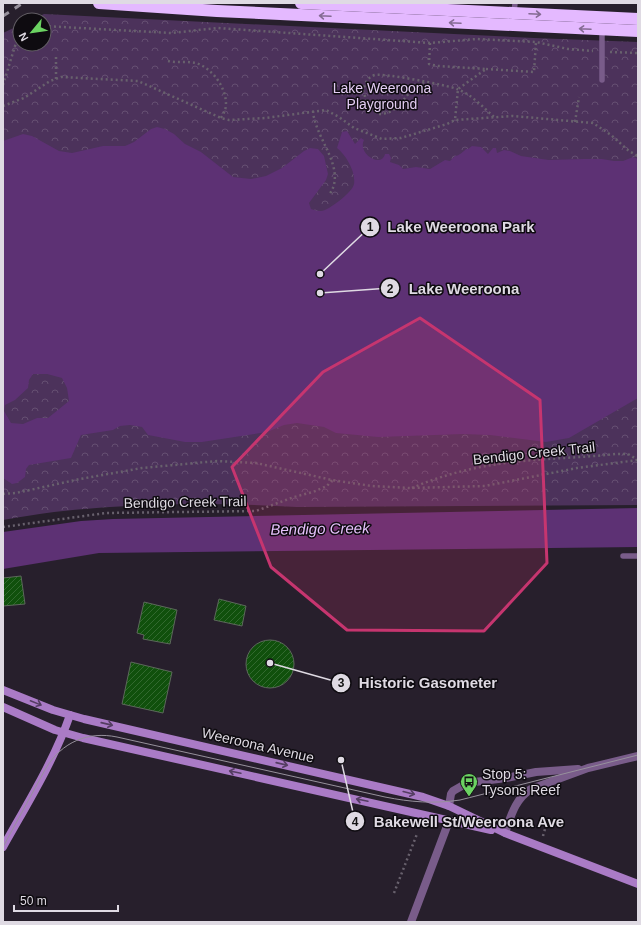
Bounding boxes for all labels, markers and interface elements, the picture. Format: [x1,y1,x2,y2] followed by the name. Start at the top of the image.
[528,10,541,17] one-way arrow
[12,12,52,52] north arrow
[319,13,332,20] one-way arrow
[449,19,462,27] one-way arrow
[579,25,592,32] one-way arrow
[16,30,30,43] text: N
[333,80,432,112] park label: Lake Weeroona Playground
[360,213,543,240] callout: Lake Weeroona Park
[387,218,535,235] text: Lake Weeroona Park
[367,220,374,234] text: 1
[380,275,527,302] callout: Lake Weeroona
[409,280,520,297] text: Lake Weeroona
[387,282,394,296] text: 2
[472,439,596,467] street label: Bendigo Creek Trail
[123,493,247,511] street label: Bendigo Creek Trail
[270,519,371,538] water label: Bendigo Creek
[331,670,505,697] callout: Historic Gasometer
[359,674,497,691] text: Historic Gasometer
[338,676,345,690] text: 3
[30,699,42,707] one-way arrow
[101,721,114,729] one-way arrow
[200,724,316,766] street label: Weeroona Avenue
[275,760,288,768] one-way arrow
[482,766,560,798] place label: Stop 5: Tysons Reef
[229,768,242,776] one-way arrow
[459,772,479,797] bus stop icon: Stop 5: Tysons Reef
[402,790,415,797] one-way arrow
[356,796,369,804] one-way arrow
[345,808,572,835] callout: Bakewell St/Weeroona Ave
[374,813,564,830] text: Bakewell St/Weeroona Ave
[352,815,359,829] text: 4
[14,887,118,913] scale bar
[20,894,47,908] text: 50 m

